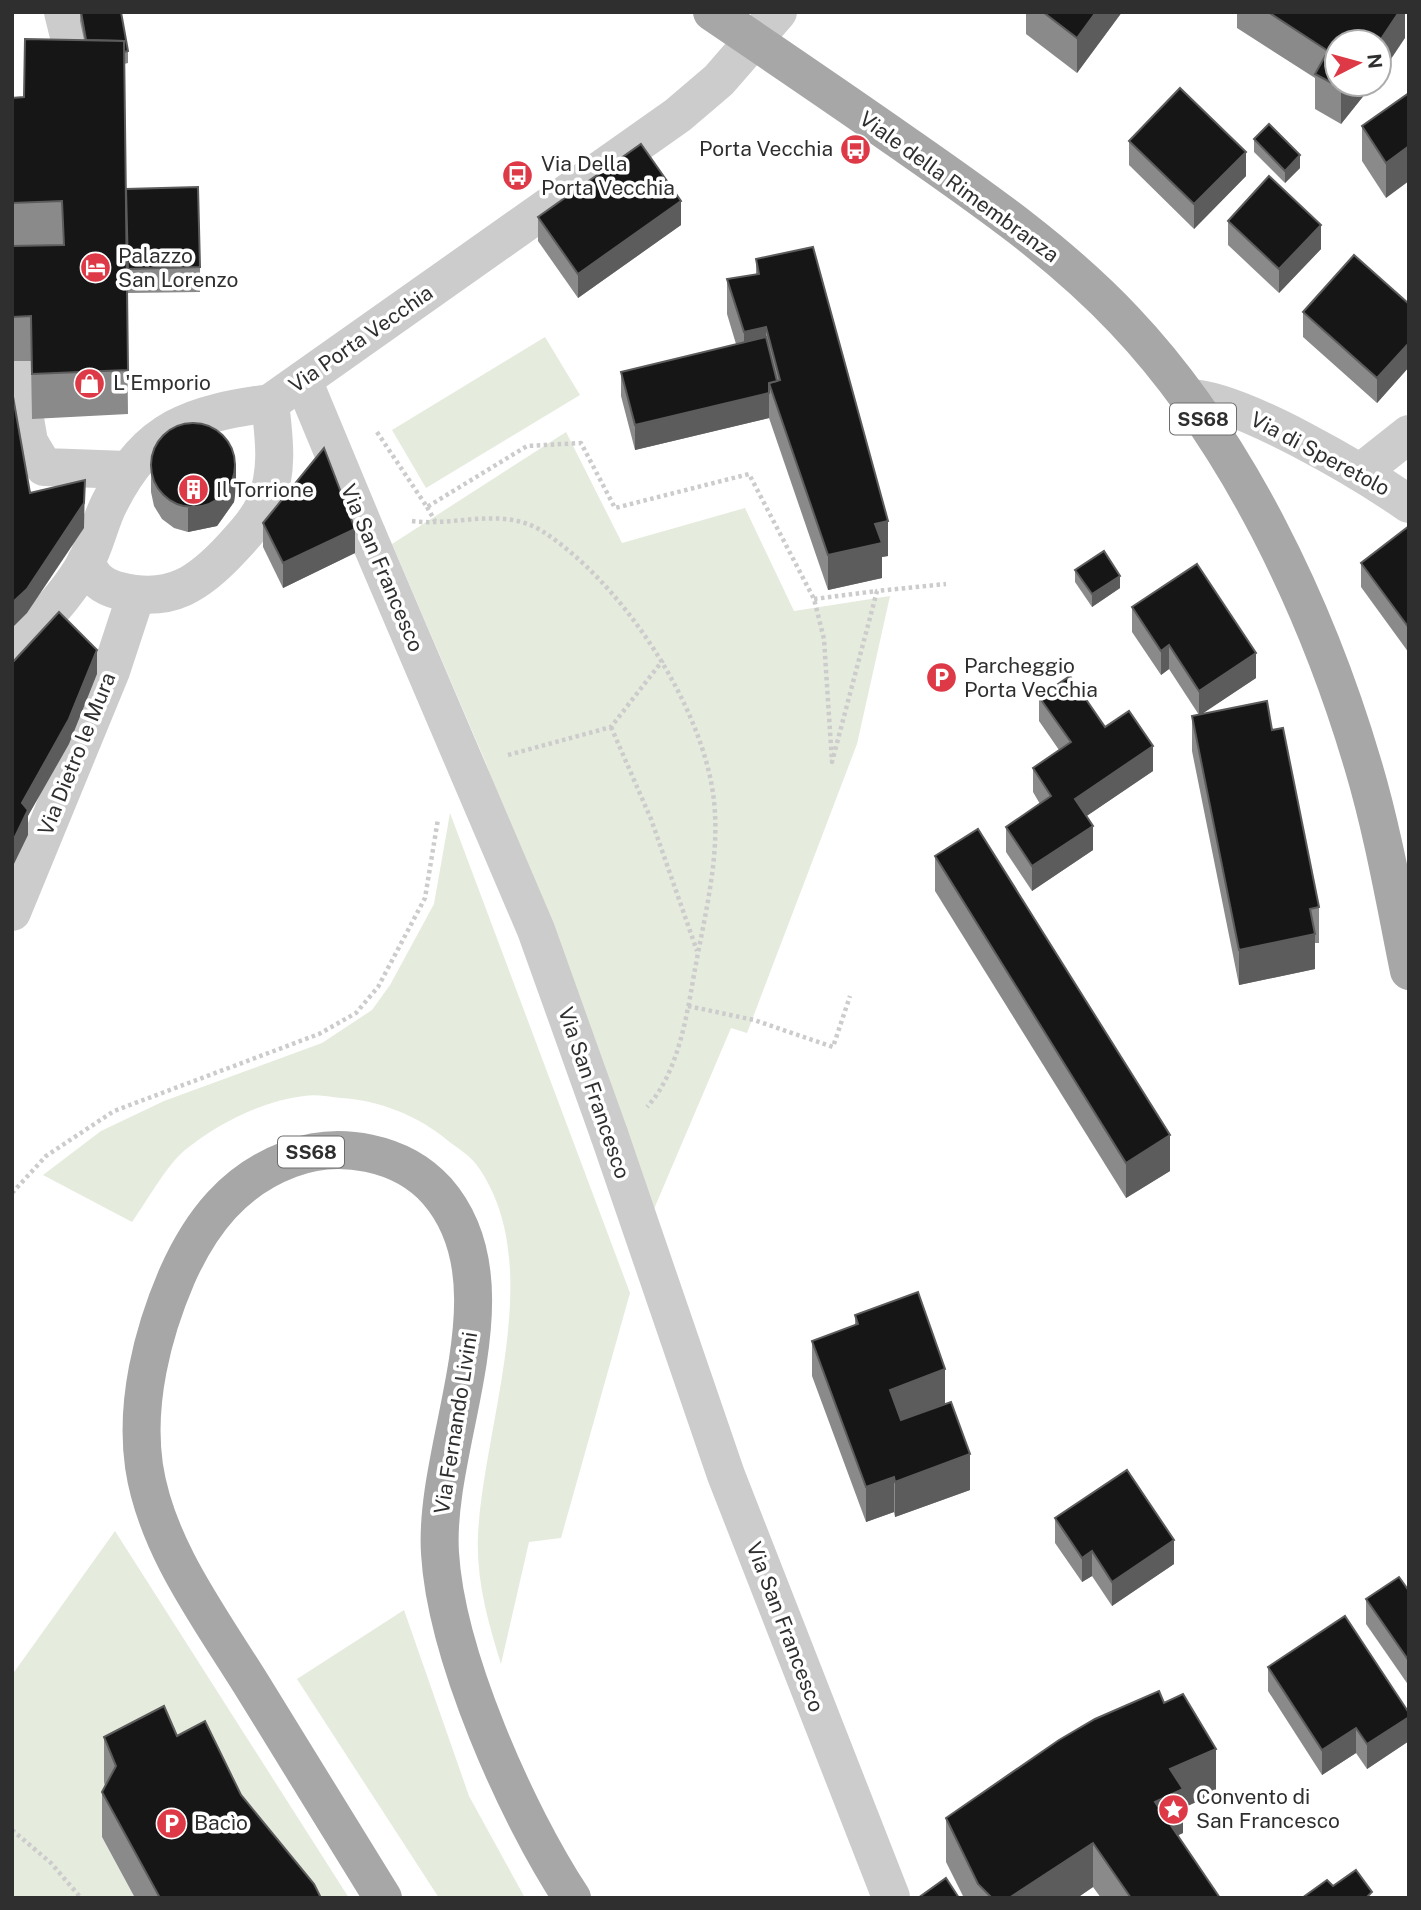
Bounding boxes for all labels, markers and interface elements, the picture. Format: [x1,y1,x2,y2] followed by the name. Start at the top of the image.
[1323,28,1393,98] north arrow
[1363,53,1387,70] text: N
[855,106,1064,267] street label: Viale della Rimembranza
[839,132,873,166] bus stop icon: Porta Vecchia
[699,136,833,161] place label: Porta Vecchia
[541,151,675,200] place label: Via Della Porta Vecchia
[501,159,535,193] bus stop icon: Via Della Porta Vecchia
[118,243,238,292] place label: Palazzo San Lorenzo
[78,251,112,285] hotel icon: Palazzo San Lorenzo
[284,280,437,398] street label: Via Porta Vecchia
[73,366,107,400] shop icon: L'Emporio
[113,370,211,395] place label: L'Emporio
[1170,404,1236,434] road number: SS68
[1246,406,1394,501] street label: Via di Speretolo
[176,473,210,507] building icon: Il Torrione
[216,477,314,502] place label: Il Torrione
[336,480,429,655] street label: Via San Francesco
[964,653,1098,702] place label: Parcheggio Porta Vecchia
[924,661,958,695] parking icon: Parcheggio Porta Vecchia
[32,669,121,839] street label: Via Dietro le Mura
[553,1004,636,1182] street label: Via San Francesco
[278,1136,344,1168] road number: SS68
[429,1330,482,1516] street label: Via Fernando Livini
[742,1538,829,1715] street label: Via San Francesco
[1196,1784,1340,1833] place label: Convento di San Francesco
[1156,1792,1190,1826] place icon: Convento di San Francesco
[154,1806,188,1840] parking icon: Bacìo
[194,1810,248,1835] place label: Bacìo

